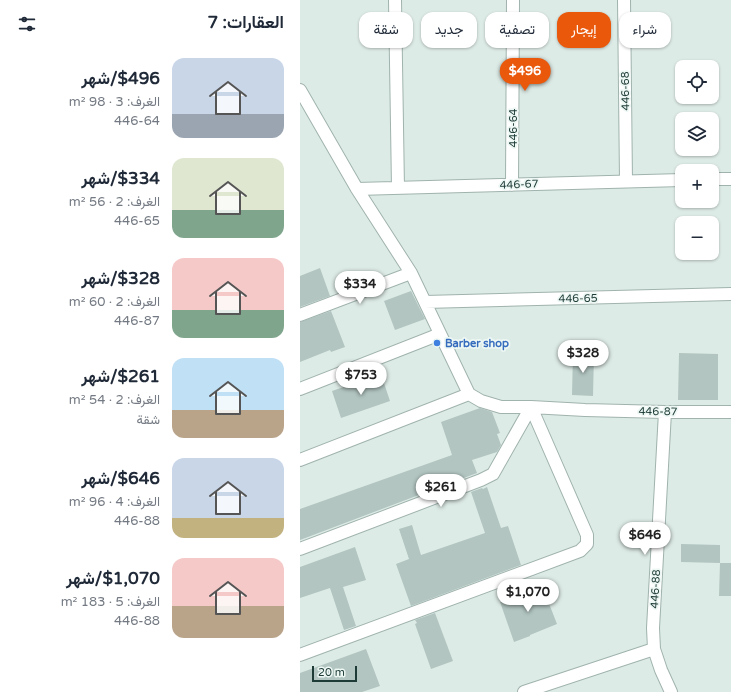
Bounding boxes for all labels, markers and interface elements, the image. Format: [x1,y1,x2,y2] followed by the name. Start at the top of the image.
[207,12,284,33] text: العقارات: 7
[359,12,413,48] chip: شقة
[421,12,477,48] chip: جديد
[485,12,549,48] chip: تصفية
[557,12,611,48] chip: إيجار
[619,12,671,48] chip: شراء
[16,13,38,35] icon: filters
[501,58,549,92] pin: $496
[675,60,719,260] map controls
[675,60,719,104] button: locate
[509,63,541,79] text: $496
[81,68,160,89] text: $496/شهر
[619,71,632,111] street label: 446-68
[204,74,252,122] icon: home
[69,94,160,110] text: الغرف: 3 · 98 m²
[507,108,520,148] street label: 446-64
[675,112,719,156] button: layers
[114,113,160,129] text: 446-64
[675,164,719,208] button: +
[81,168,160,189] text: $334/شهر
[204,174,252,222] icon: home
[499,177,539,192] street label: 446-67
[69,194,160,210] text: الغرف: 2 · 56 m²
[114,213,160,229] text: 446-65
[675,216,719,260] button: −
[81,268,160,289] text: $328/شهر
[336,271,384,305] pin: $334
[204,274,252,322] icon: home
[344,276,376,292] text: $334
[558,292,598,305] street label: 446-65
[69,294,160,310] text: الغرف: 2 · 60 m²
[114,313,160,329] text: 446-87
[445,337,509,351] place label: Barber shop
[432,338,442,348] marker: Barber shop
[559,340,607,374] pin: $328
[567,345,599,361] text: $328
[337,362,385,396] pin: $753
[81,366,160,387] text: $261/شهر
[345,367,377,383] text: $753
[204,374,252,422] icon: home
[69,392,160,408] text: الغرف: 2 · 54 m²
[638,405,678,418] street label: 446-87
[137,412,160,428] text: شقة
[81,468,160,489] text: $646/شهر
[204,474,252,522] icon: home
[417,474,465,508] pin: $261
[425,479,457,495] text: $261
[69,494,160,510] text: الغرف: 4 · 96 m²
[114,513,160,529] text: 446-88
[621,522,669,556] pin: $646
[629,527,661,543] text: $646
[66,568,160,589] text: $1,070/شهر
[648,569,663,609] street label: 446-88
[204,574,252,622] icon: home
[495,579,561,613] pin: $1,070
[506,584,550,600] text: $1,070
[61,594,160,610] text: الغرف: 5 · 183 m²
[114,613,160,629] text: 446-88
[312,664,357,683] scale bar
[318,666,345,679] text: 20 m

